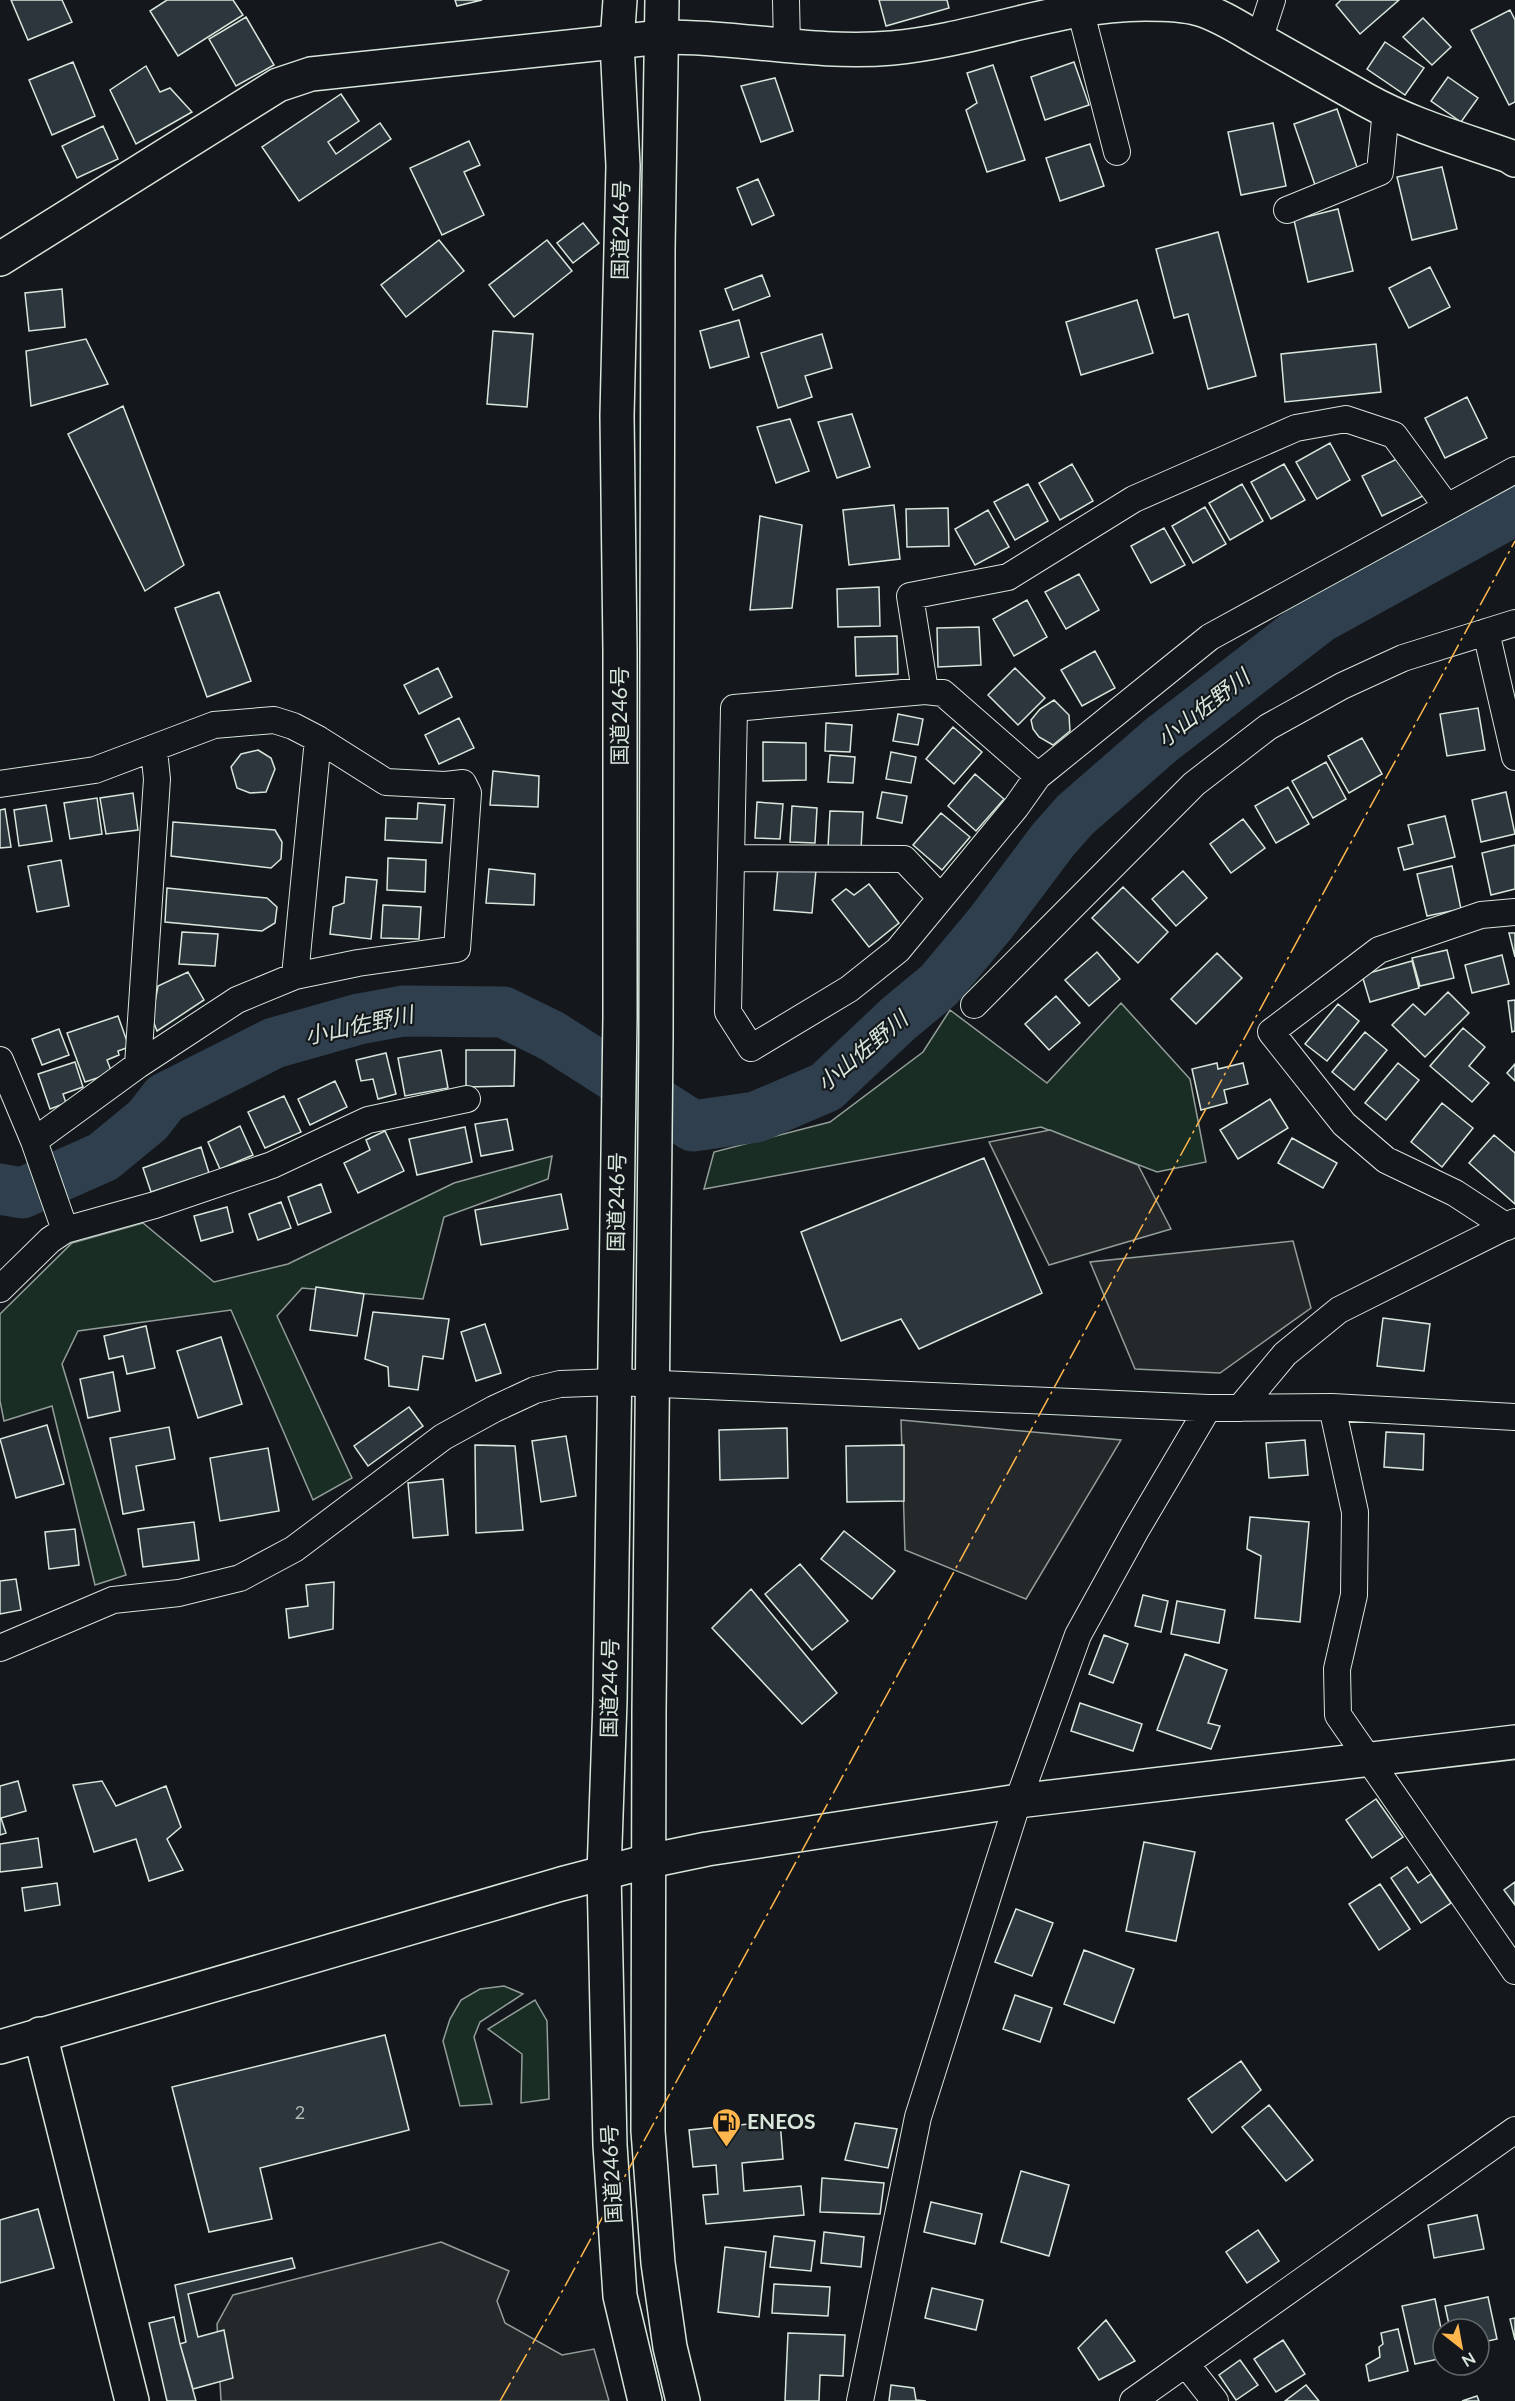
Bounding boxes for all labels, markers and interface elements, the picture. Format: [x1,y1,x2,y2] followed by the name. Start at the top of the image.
[606,180,633,280] street label: 国道246号
[1151,662,1256,752] water label: 小山佐野川
[606,666,631,766] street label: 国道246号
[302,999,417,1049] water label: 小山佐野川
[811,1004,914,1096] water label: 小山佐野川
[602,1152,629,1252] street label: 国道246号
[595,1638,622,1738] street label: 国道246号
[295,2101,305,2123] house number: 2
[710,2106,742,2148] fuel station icon: ENEOS
[747,2108,816,2133] place label: ENEOS
[595,2124,626,2224] street label: 国道246号
[1431,2317,1491,2377] north arrow
[1459,2349,1479,2372] text: N

